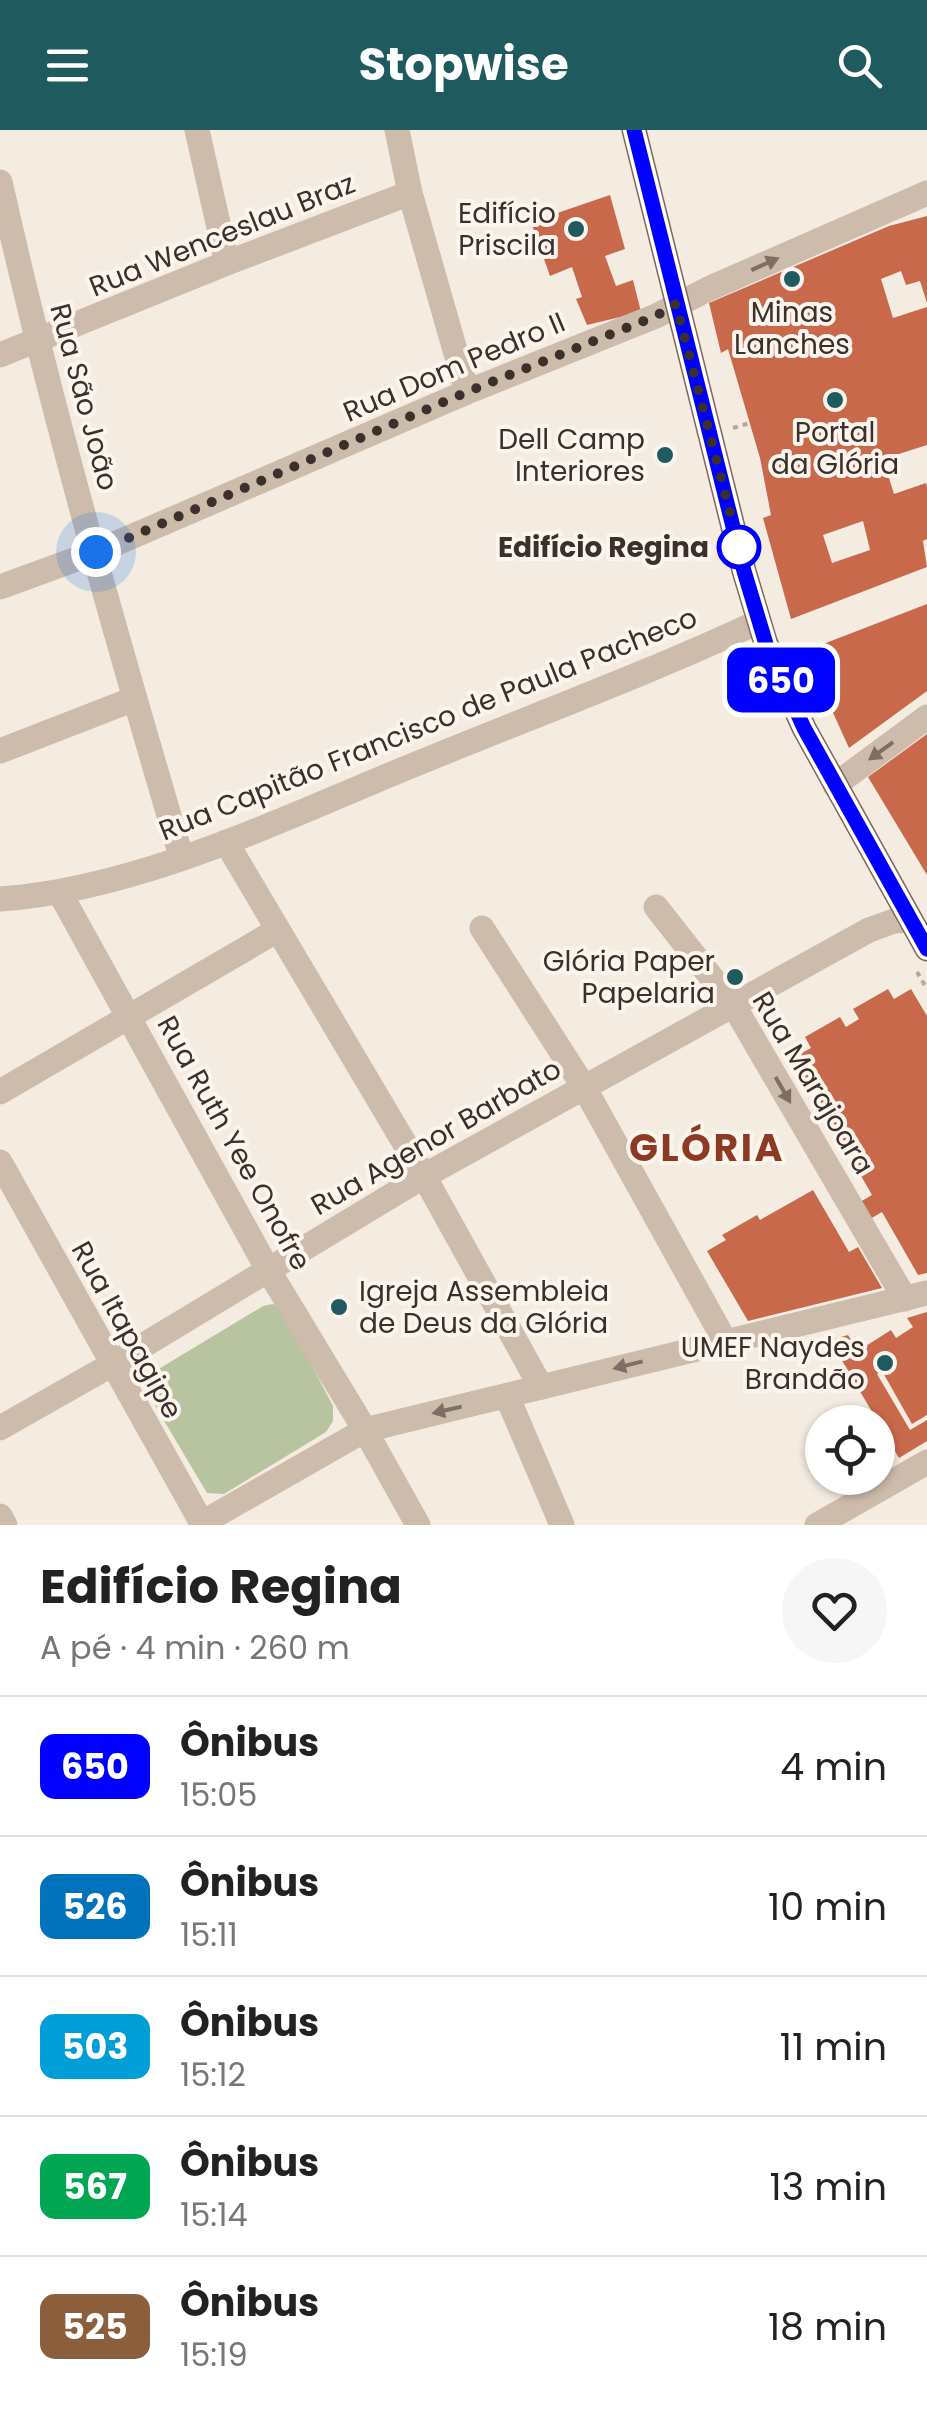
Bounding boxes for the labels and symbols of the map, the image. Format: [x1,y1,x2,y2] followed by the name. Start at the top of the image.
[83,164,361,306] street label: Rua Wenceslau Braz
[458,194,556,265] place label: Edifício Priscila
[565,218,587,240] marker: Edifício Priscila
[750,256,780,272] one-way arrow
[781,268,803,290] marker: Minas Lanches
[734,293,850,364] place label: Minas Lanches
[40,299,128,495] street label: Rua São João
[337,303,571,431] street label: Rua Dom Pedro II
[824,389,846,411] marker: Portal da Glória
[771,413,899,484] place label: Portal da Glória
[498,420,645,491] place label: Dell Camp Interiores
[654,444,676,466] marker: Dell Camp Interiores
[718,526,760,568] marker: Edifício Regina
[71,527,121,577] your location
[498,528,709,567] place label: Edifício Regina
[153,598,703,850] street label: Rua Capitão Francisco de Paula Pacheco
[724,648,838,712] line badge: 650
[868,740,894,760] one-way arrow
[543,942,715,1013] place label: Glória Paper Papelaria
[724,966,746,988] marker: Glória Paper Papelaria
[743,984,883,1182] street label: Rua Marajoara
[148,1009,320,1277] street label: Rua Ruth Yee Onofre
[304,1049,568,1225] street label: Rua Agenor Barbato
[774,1076,791,1104] one-way arrow
[629,1121,785,1174] district label: GLÓRIA
[62,1234,192,1426] street label: Rua Itapagipe
[359,1272,609,1343] place label: Igreja Assembleia de Deus da Glória
[328,1296,350,1318] marker: Igreja Assembleia de Deus da Glória
[681,1328,865,1399] place label: UMEF Naydes Brandão
[874,1352,896,1374] marker: UMEF Naydes Brandão
[612,1358,643,1373] one-way arrow
[431,1403,462,1418] one-way arrow

